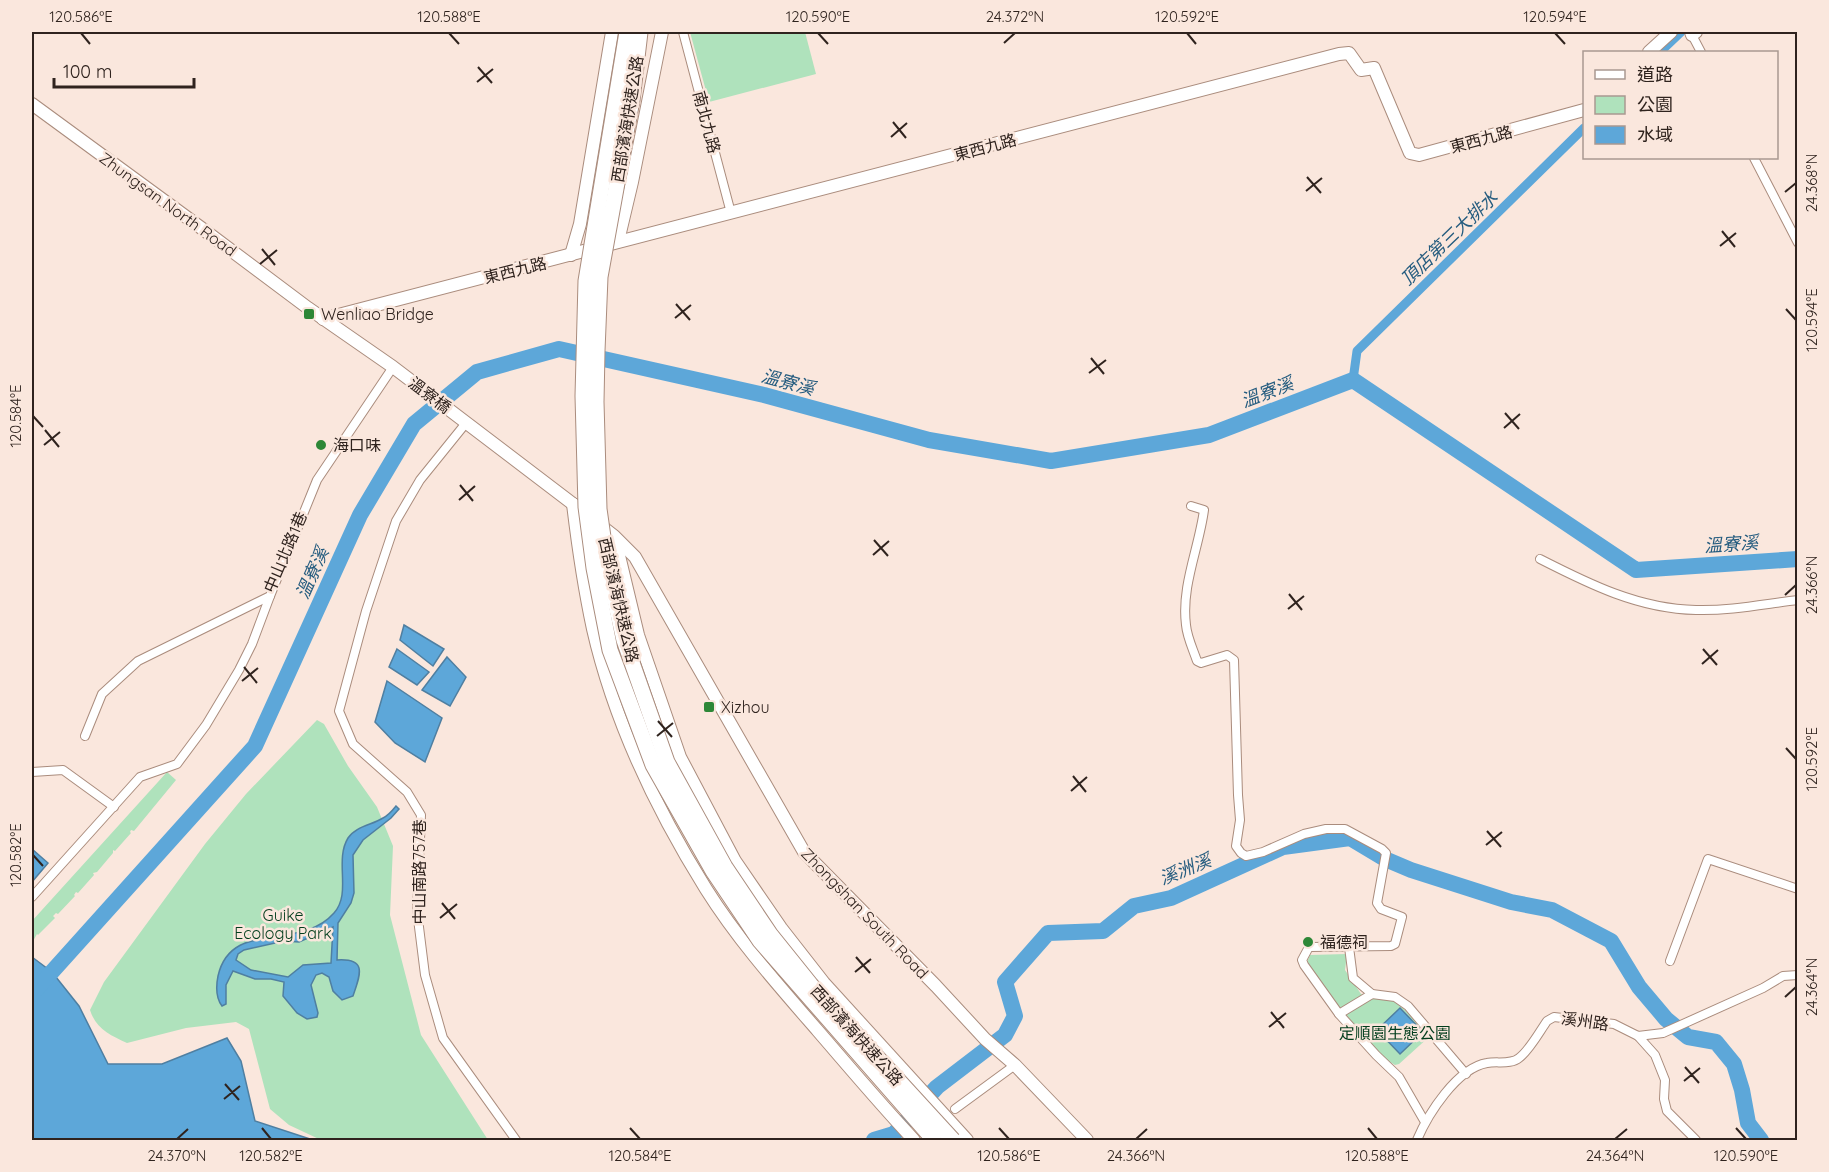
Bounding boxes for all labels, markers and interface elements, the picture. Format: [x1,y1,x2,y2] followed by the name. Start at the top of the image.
[49,7,113,26] text: 120.586°E
[417,7,481,26] text: 120.588°E
[786,7,850,26] text: 120.590°E
[986,7,1044,26] text: 24.372°N
[1155,7,1219,26] text: 120.592°E
[1523,7,1587,26] text: 120.594°E
[54,51,194,89] scale bar
[1583,51,1778,159] legend
[607,54,647,184] street label: 西部濱海快速公路
[63,60,112,83] text: 100 m
[1637,63,1673,86] text: 道路
[689,88,725,156] street label: 南北九路
[1637,93,1673,116] text: 公園
[1447,121,1515,157] street label: 東西九路
[1637,123,1673,146] text: 水域
[951,129,1019,165] street label: 東西九路
[96,148,240,260] street label: Zhungsan North Road
[1802,154,1821,212] text: 24.368°N
[1396,185,1503,290] water label: 頂店第三大排水
[482,253,548,287] street label: 東西九路
[1802,288,1821,352] text: 120.594°E
[321,304,434,324] place label: Wenliao Bridge
[302,307,316,321] marker: Wenliao Bridge
[759,364,820,401] water label: 溫寮溪
[1238,371,1299,412] water label: 溫寮溪
[405,373,455,417] street label: 溫寮橋
[6,384,25,448] text: 120.584°E
[333,435,381,455] place label: 海口味
[314,438,328,452] marker: 海口味
[259,509,311,595] street label: 中山北路1巷
[1703,530,1762,557] water label: 溫寮溪
[595,535,643,665] street label: 西部濱海快速公路
[291,541,335,602] water label: 溫寮溪
[1802,556,1821,614] text: 24.366°N
[721,697,770,717] place label: Xizhou
[702,700,716,714] marker: Xizhou
[1802,727,1821,791] text: 120.592°E
[409,819,429,925] street label: 中山南路757巷
[6,823,25,887] text: 120.582°E
[797,843,933,983] street label: Zhongshan South Road
[1156,847,1217,890] water label: 溪洲溪
[234,905,332,943] park label: Guike Ecology Park
[1320,932,1368,952] place label: 福德祠
[1301,935,1315,949] marker: 福德祠
[1802,958,1821,1016] text: 24.364°N
[807,981,907,1089] street label: 西部濱海快速公路
[1560,1008,1610,1034] street label: 溪州路
[1339,1023,1451,1043] park label: 定順園生態公園
[147,1146,207,1165] text: 24.370°N
[239,1146,303,1165] text: 120.582°E
[608,1146,672,1165] text: 120.584°E
[977,1146,1041,1165] text: 120.586°E
[1107,1146,1165,1165] text: 24.366°N
[1345,1146,1409,1165] text: 120.588°E
[1586,1146,1644,1165] text: 24.364°N
[1714,1146,1778,1165] text: 120.590°E

